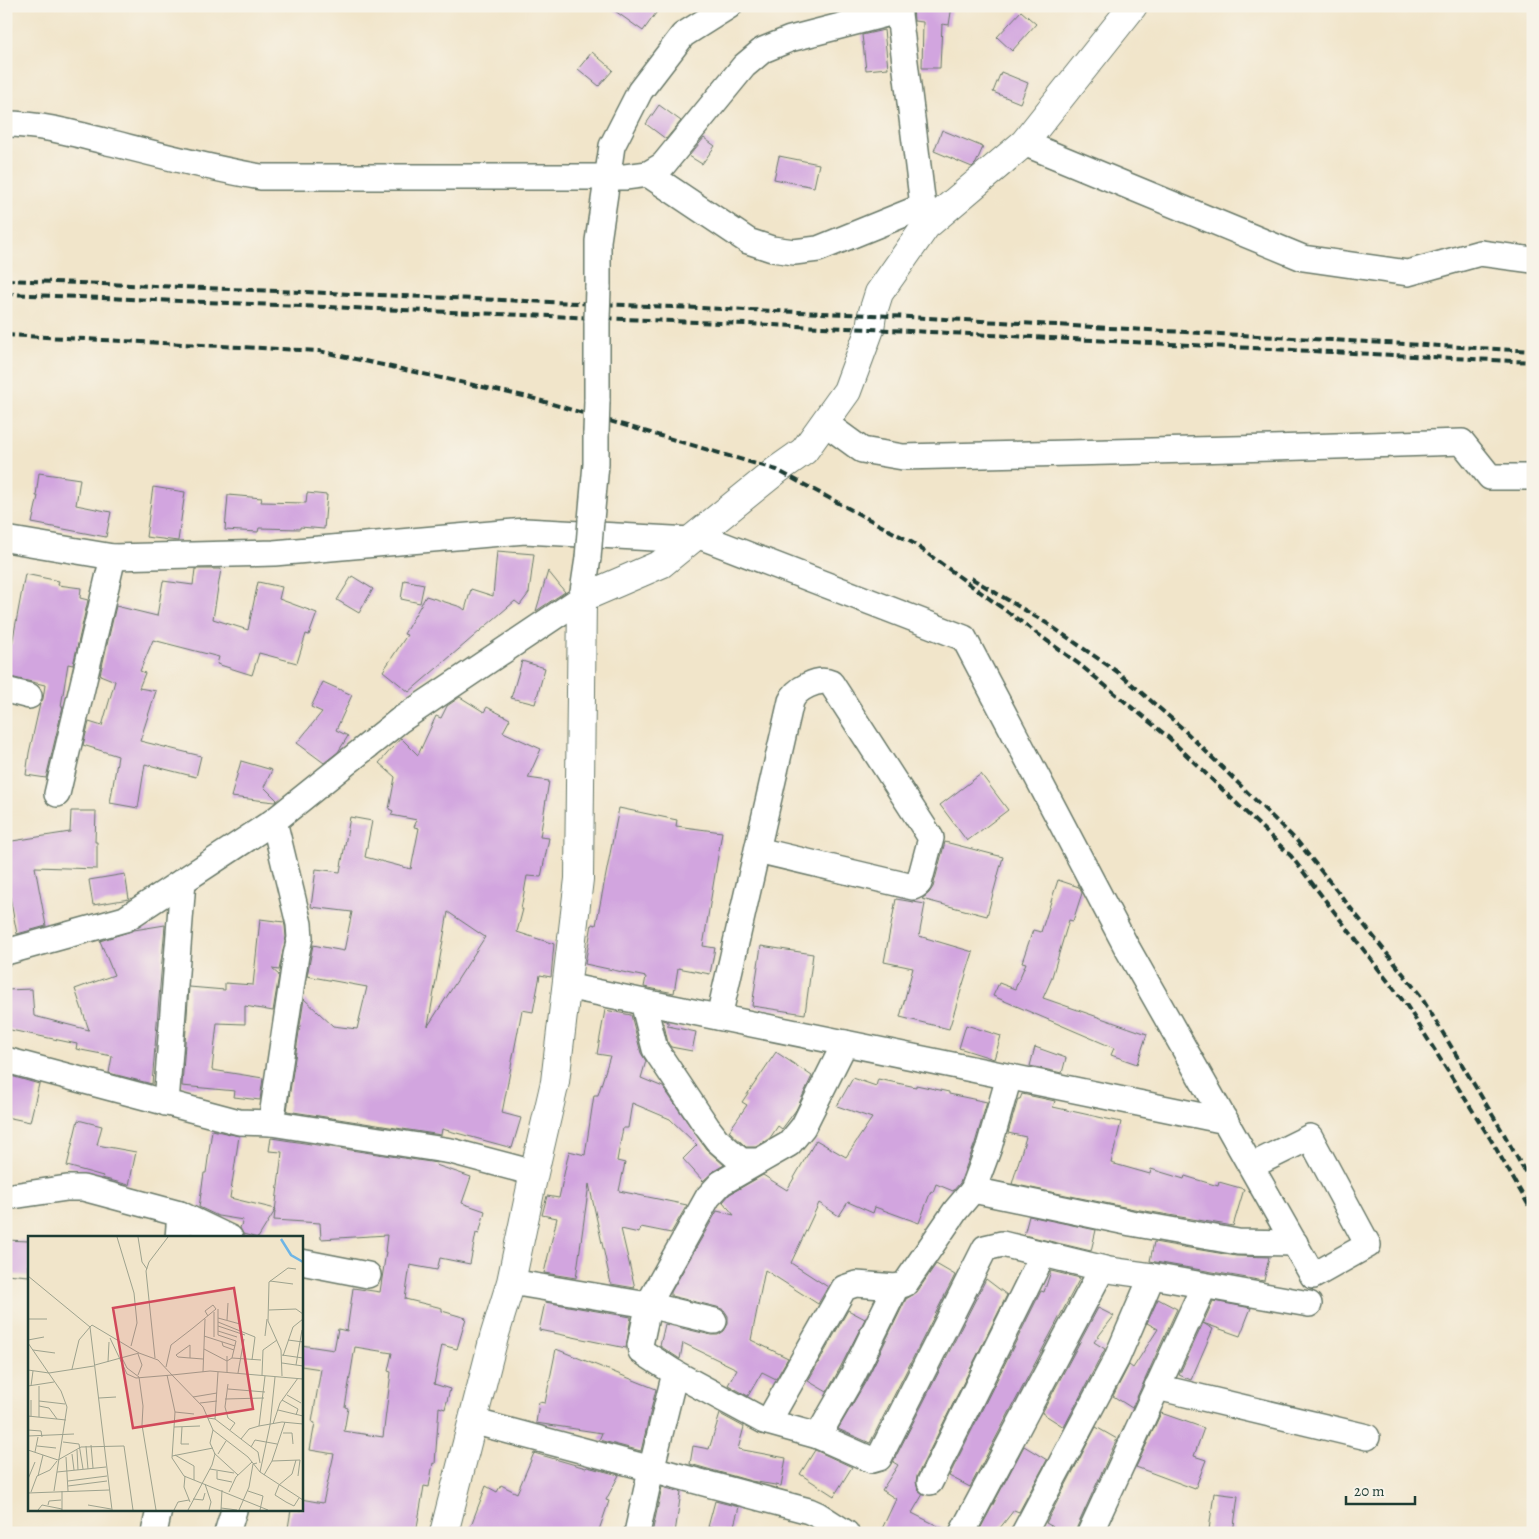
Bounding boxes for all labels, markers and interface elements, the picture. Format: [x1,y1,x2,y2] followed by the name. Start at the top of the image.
[28,1236,302,1512] inset map
[1346,1474,1415,1506] scale bar
[1354,1481,1385,1501] text: 20 m

